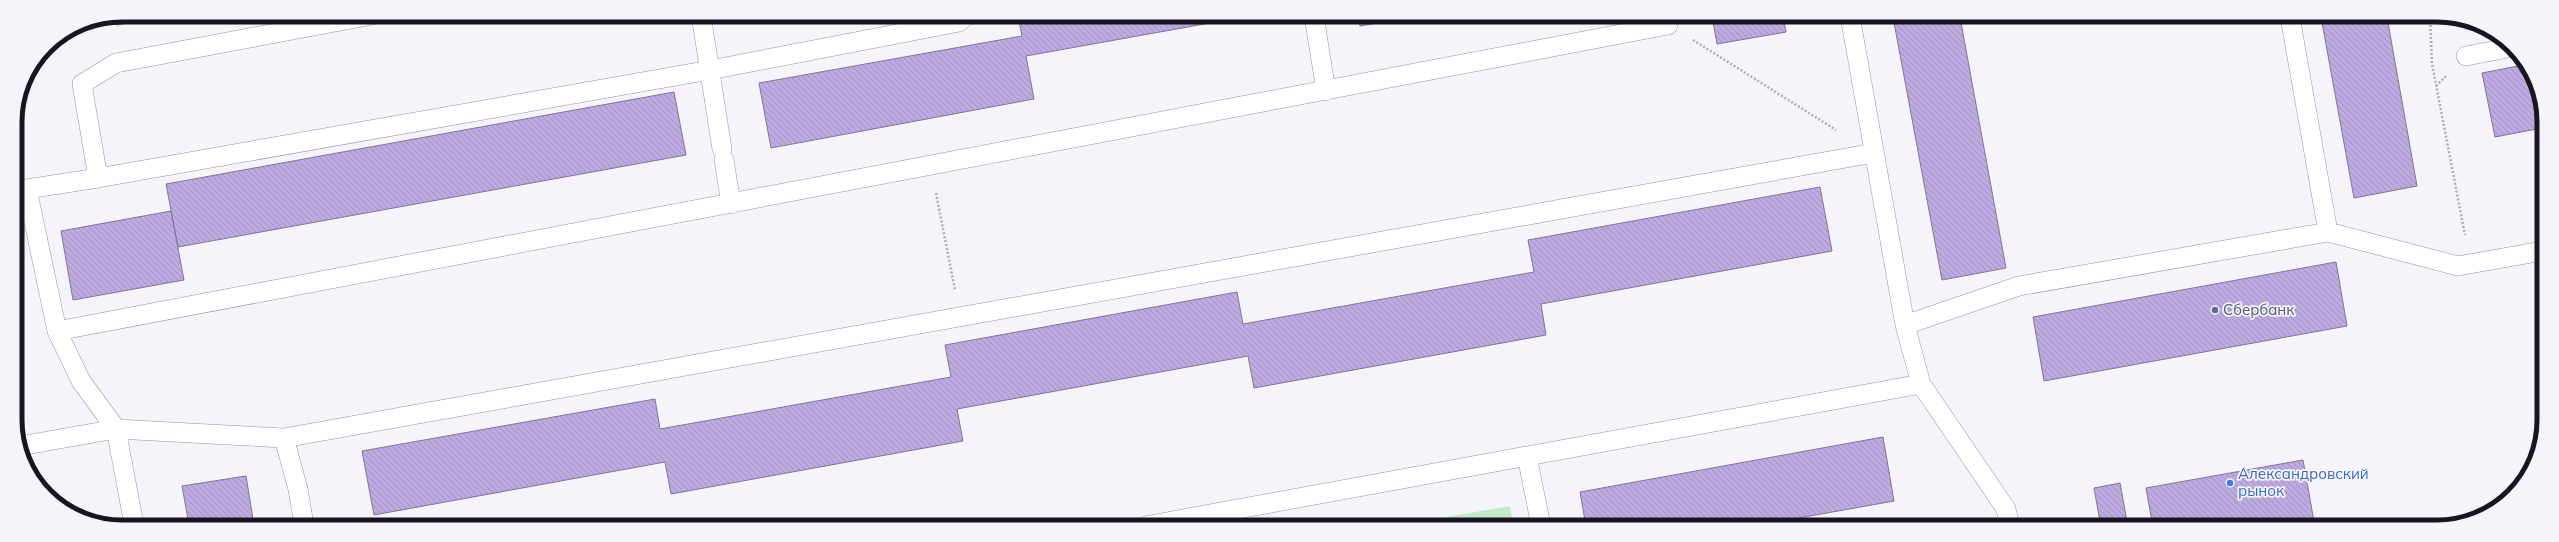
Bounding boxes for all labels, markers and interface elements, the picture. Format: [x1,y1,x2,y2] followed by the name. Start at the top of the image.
[2223,300,2295,319] place label: Сбербанк
[2210,305,2220,315] marker: Сбербанк
[2238,464,2369,500] place label: Александровский рынок
[2225,478,2235,488] marker: Александровский рынок

